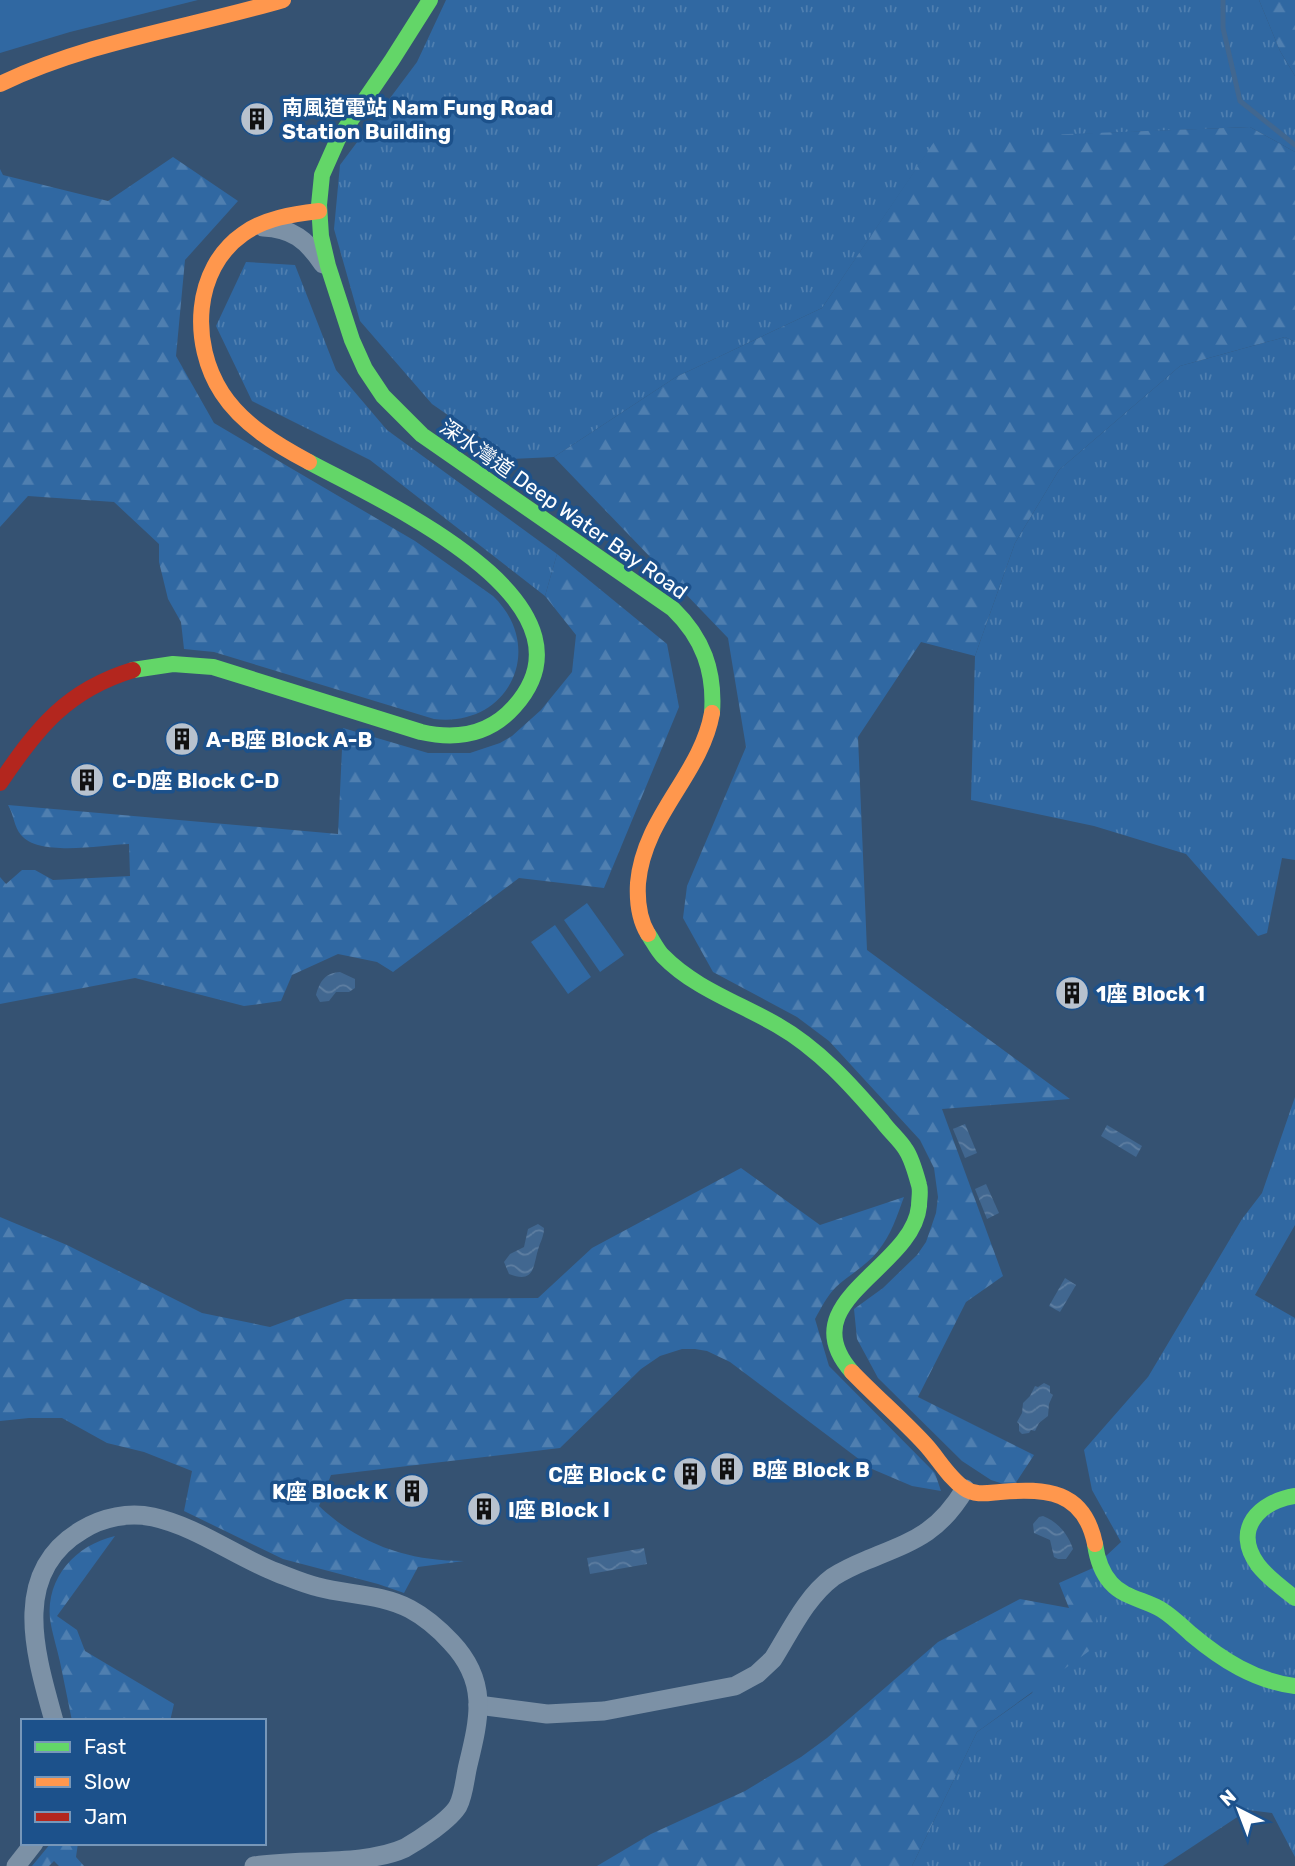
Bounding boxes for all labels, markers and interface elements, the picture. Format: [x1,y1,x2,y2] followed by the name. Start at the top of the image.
[282,95,553,144] place label: 南風道電站 Nam Fung Road Station Building
[238,100,276,138] building icon: 南風道電站 Nam Fung Road Station Building
[435,414,693,604] street label: 深水灣道 Deep Water Bay Road
[163,720,201,758] building icon: A-B座 Block A-B
[206,727,372,752] place label: A-B座 Block A-B
[68,761,106,799] building icon: C-D座 Block C-D
[112,768,279,793] place label: C-D座 Block C-D
[1053,974,1091,1012] building icon: 1座 Block 1
[1096,981,1205,1006] place label: 1座 Block 1
[708,1450,746,1488] building icon: B座 Block B
[671,1455,709,1493] building icon: C座 Block C
[752,1457,870,1482] place label: B座 Block B
[548,1462,666,1487] place label: C座 Block C
[393,1472,431,1510] building icon: K座 Block K
[272,1479,388,1504] place label: K座 Block K
[465,1490,503,1528] building icon: I座 Block I
[508,1497,610,1522] place label: I座 Block I
[21,1719,266,1845] legend
[84,1734,126,1759] text: Fast
[84,1769,131,1794] text: Slow
[1204,1775,1274,1845] north arrow
[1215,1785,1241,1811] text: N
[84,1804,128,1829] text: Jam

